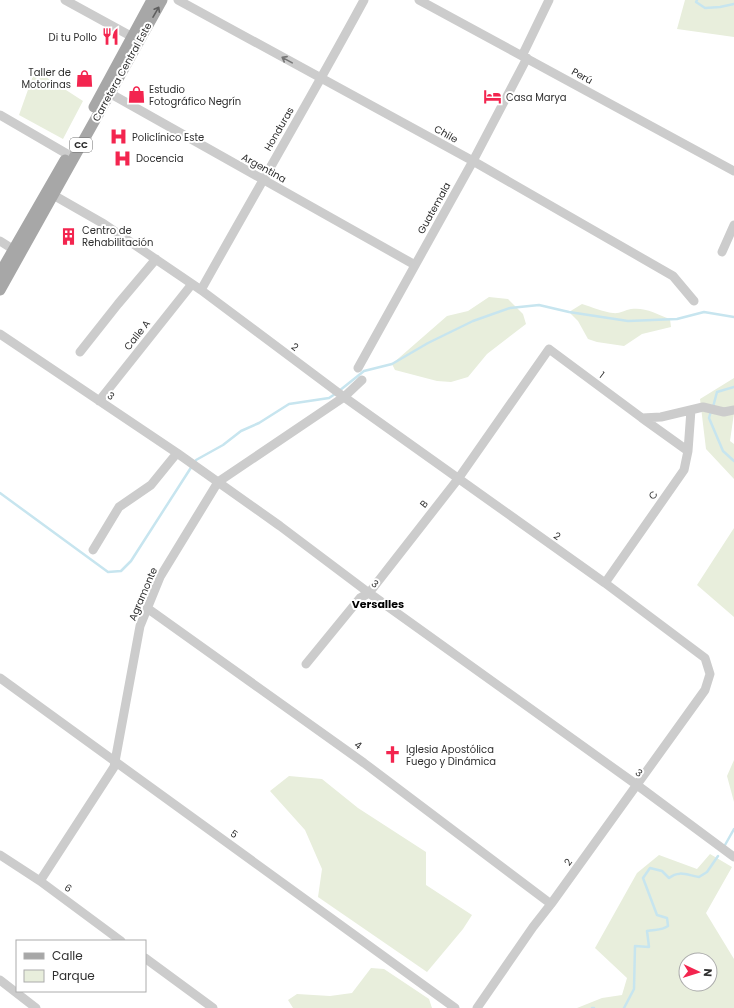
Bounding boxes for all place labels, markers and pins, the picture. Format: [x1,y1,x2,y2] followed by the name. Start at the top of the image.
[100,27,120,47] restaurant icon: Di tu Pollo
[49,30,97,45] place label: Di tu Pollo
[21,65,71,92] place label: Taller de Motorinas
[74,68,94,88] shop icon: Taller de Motorinas
[149,82,241,109] place label: Estudio Fotográfico Negrín
[126,85,146,105] shop icon: Estudio Fotográfico Negrín
[483,87,503,107] hotel icon: Casa Marya
[506,90,567,105] place label: Casa Marya
[109,127,129,147] hospital icon: Policlínico Este
[132,130,204,145] place label: Policlínico Este
[113,148,133,168] hospital icon: Docencia
[136,151,183,166] place label: Docencia
[82,223,153,250] place label: Centro de Rehabilitación
[59,226,79,246] building icon: Centro de Rehabilitación
[406,742,496,769] place label: Iglesia Apostólica Fuego y Dinámica
[383,745,403,765] church icon: Iglesia Apostólica Fuego y Dinámica

